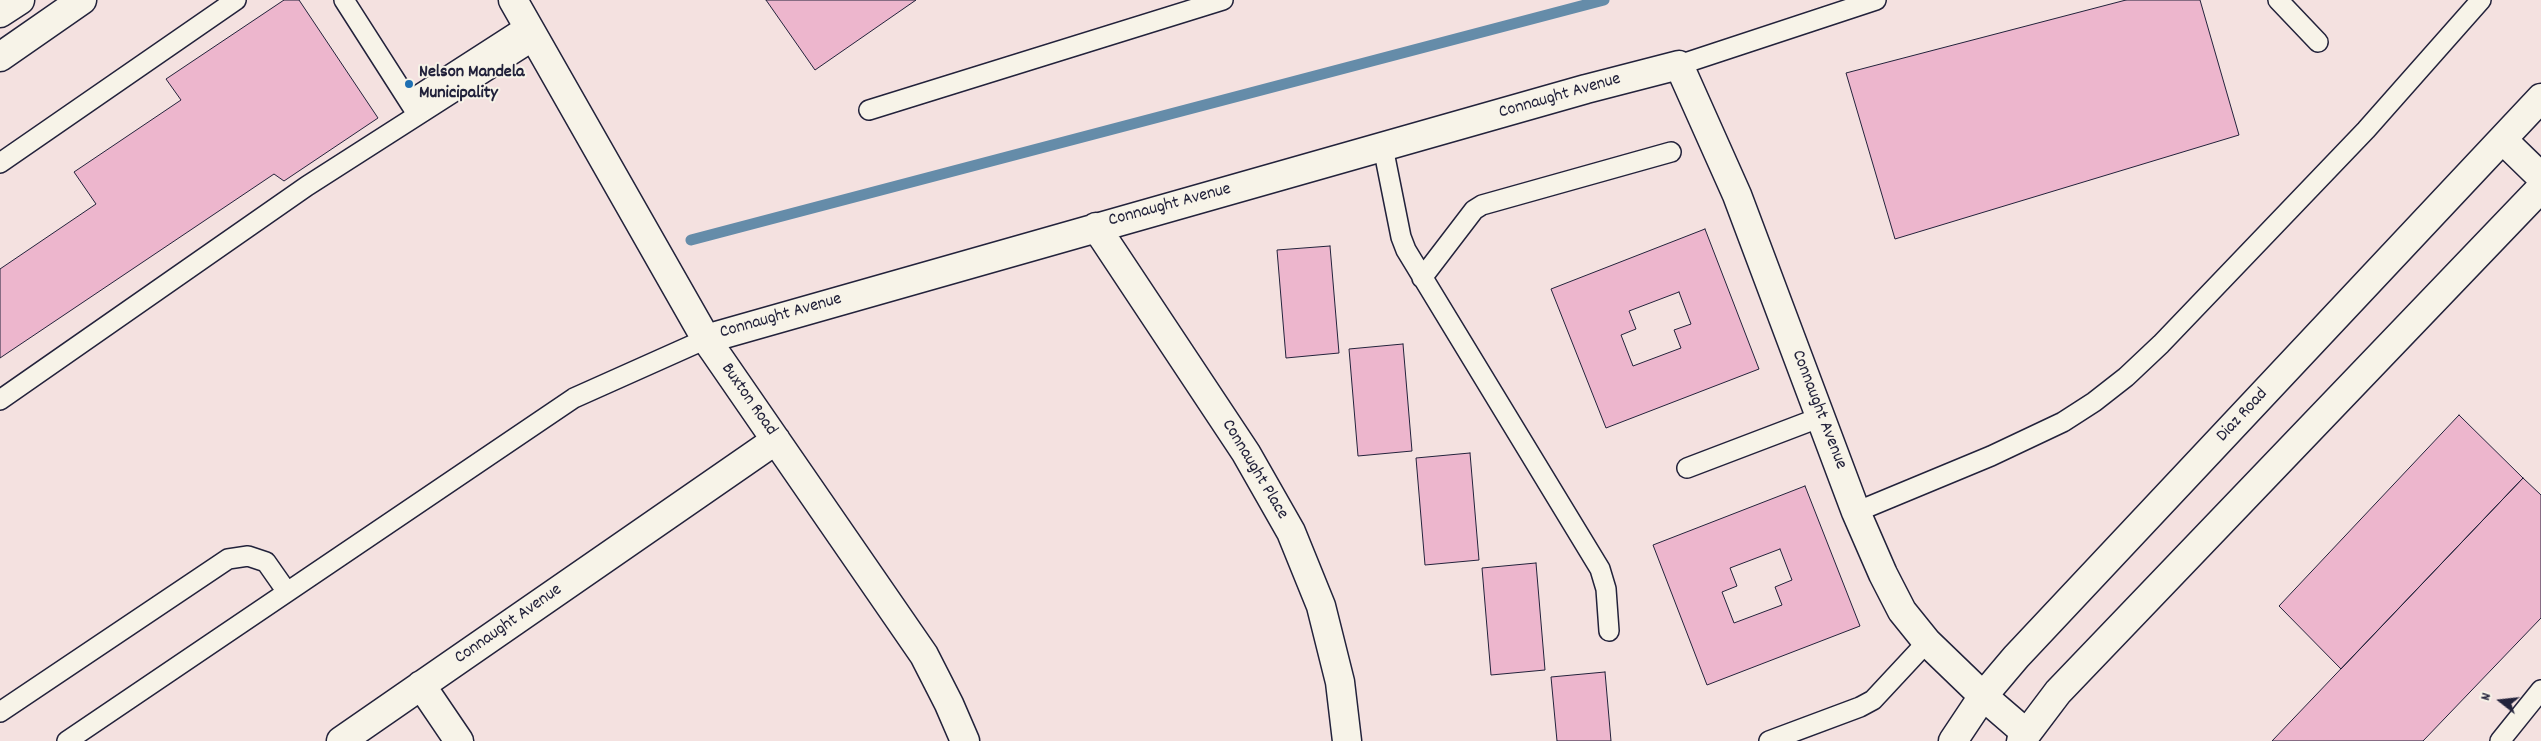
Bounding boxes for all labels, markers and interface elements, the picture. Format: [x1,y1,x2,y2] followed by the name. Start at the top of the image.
[419,63,525,106] place label: Nelson Mandela Municipality
[1497,69,1623,125] street label: Connaught Avenue
[403,78,415,90] marker: Nelson Mandela Municipality
[1106,179,1234,233] street label: Connaught Avenue
[718,289,844,345] street label: Connaught Avenue
[1785,347,1851,473] street label: Connaught Avenue
[715,360,781,440] street label: Buxton Road
[2213,385,2273,447] street label: Diaz Road
[1216,416,1292,524] street label: Connaught Place
[451,580,567,670] street label: Connaught Avenue
[2476,676,2526,726] north arrow
[2476,691,2497,703] text: N

